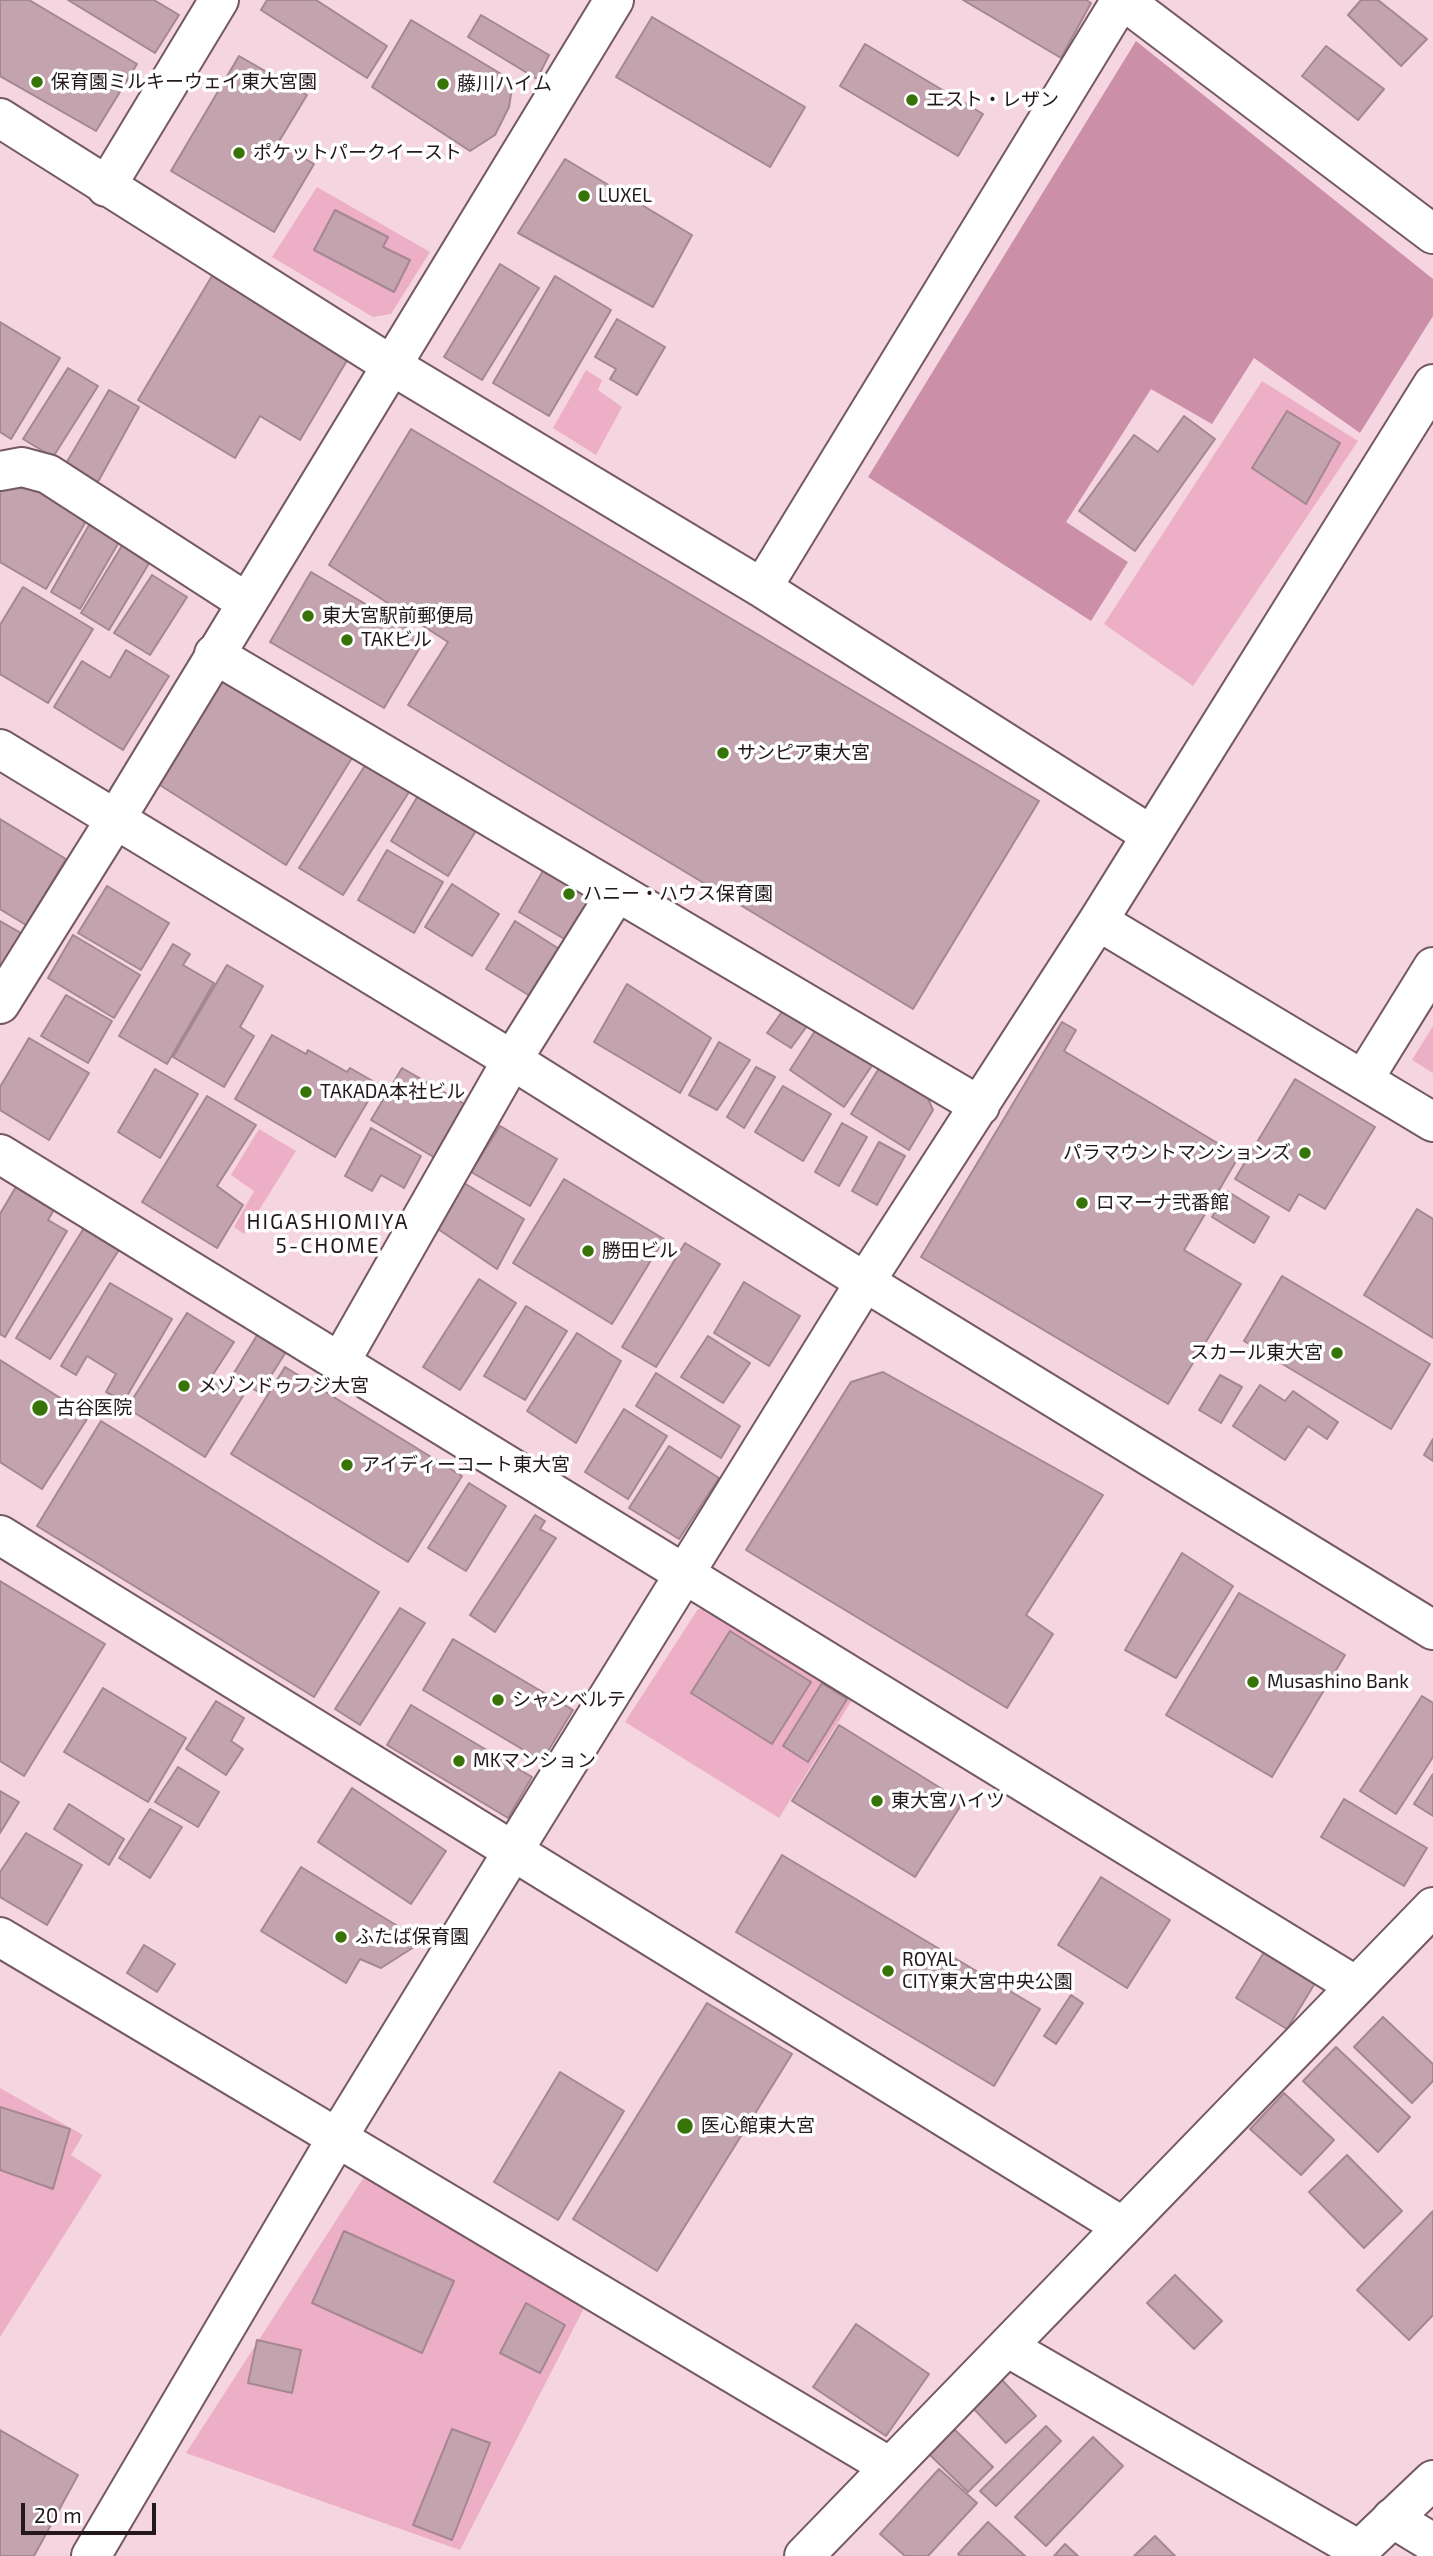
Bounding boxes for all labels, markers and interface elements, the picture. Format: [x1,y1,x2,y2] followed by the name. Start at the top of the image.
[51,71,317,93] place label: 保育園ミルキーウェイ東大宮園
[457,73,552,95] place label: 藤川ハイム
[29,74,45,90] marker: 保育園ミルキーウェイ東大宮園
[435,76,451,92] marker: 藤川ハイム
[926,89,1059,111] place label: エスト・レザン
[904,92,920,108] marker: エスト・レザン
[253,142,462,164] place label: ポケットパークイースト
[231,145,247,161] marker: ポケットパークイースト
[598,185,652,207] place label: LUXEL
[576,188,592,204] marker: LUXEL
[322,605,474,627] place label: 東大宮駅前郵便局
[300,608,316,624] marker: 東大宮駅前郵便局
[361,629,432,651] place label: TAKビル
[339,632,355,648] marker: TAKビル
[737,742,870,764] place label: サンピア東大宮
[715,745,731,761] marker: サンピア東大宮
[583,883,773,905] place label: ハニー・ハウス保育園
[561,886,577,902] marker: ハニー・ハウス保育園
[320,1081,465,1103] place label: TAKADA本社ビル
[298,1084,314,1100] marker: TAKADA本社ビル
[1063,1142,1291,1164] place label: パラマウントマンションズ
[1297,1145,1313,1161] marker: パラマウントマンションズ
[1096,1192,1229,1214] place label: ロマーナ弐番館
[1074,1195,1090,1211] marker: ロマーナ弐番館
[248,1209,408,1259] district label: HIGASHIOMIYA 5-CHOME
[602,1240,678,1262] place label: 勝田ビル
[580,1243,596,1259] marker: 勝田ビル
[1190,1342,1323,1364] place label: スカール東大宮
[1329,1345,1345,1361] marker: スカール東大宮
[198,1375,369,1397] place label: メゾンドゥフジ大宮
[176,1378,192,1394] marker: メゾンドゥフジ大宮
[56,1397,132,1419] place label: 古谷医院
[30,1398,50,1418] marker: 古谷医院
[361,1454,570,1476] place label: アイディーコート東大宮
[339,1457,355,1473] marker: アイディーコート東大宮
[1267,1671,1409,1693] place label: Musashino Bank
[1245,1674,1261,1690] marker: Musashino Bank
[512,1689,626,1711] place label: シャンベルテ
[490,1692,506,1708] marker: シャンベルテ
[473,1750,596,1772] place label: MKマンション
[451,1753,467,1769] marker: MKマンション
[891,1790,1005,1812] place label: 東大宮ハイツ
[869,1793,885,1809] marker: 東大宮ハイツ
[355,1926,469,1948] place label: ふたば保育園
[333,1929,349,1945] marker: ふたば保育園
[902,1949,1073,1993] place label: ROYAL CITY東大宮中央公園
[880,1963,896,1979] marker: ROYAL CITY東大宮中央公園
[701,2115,815,2137] place label: 医心館東大宮
[675,2116,695,2136] marker: 医心館東大宮
[24,2490,159,2534] scale bar
[34,2502,82,2527] text: 20 m

